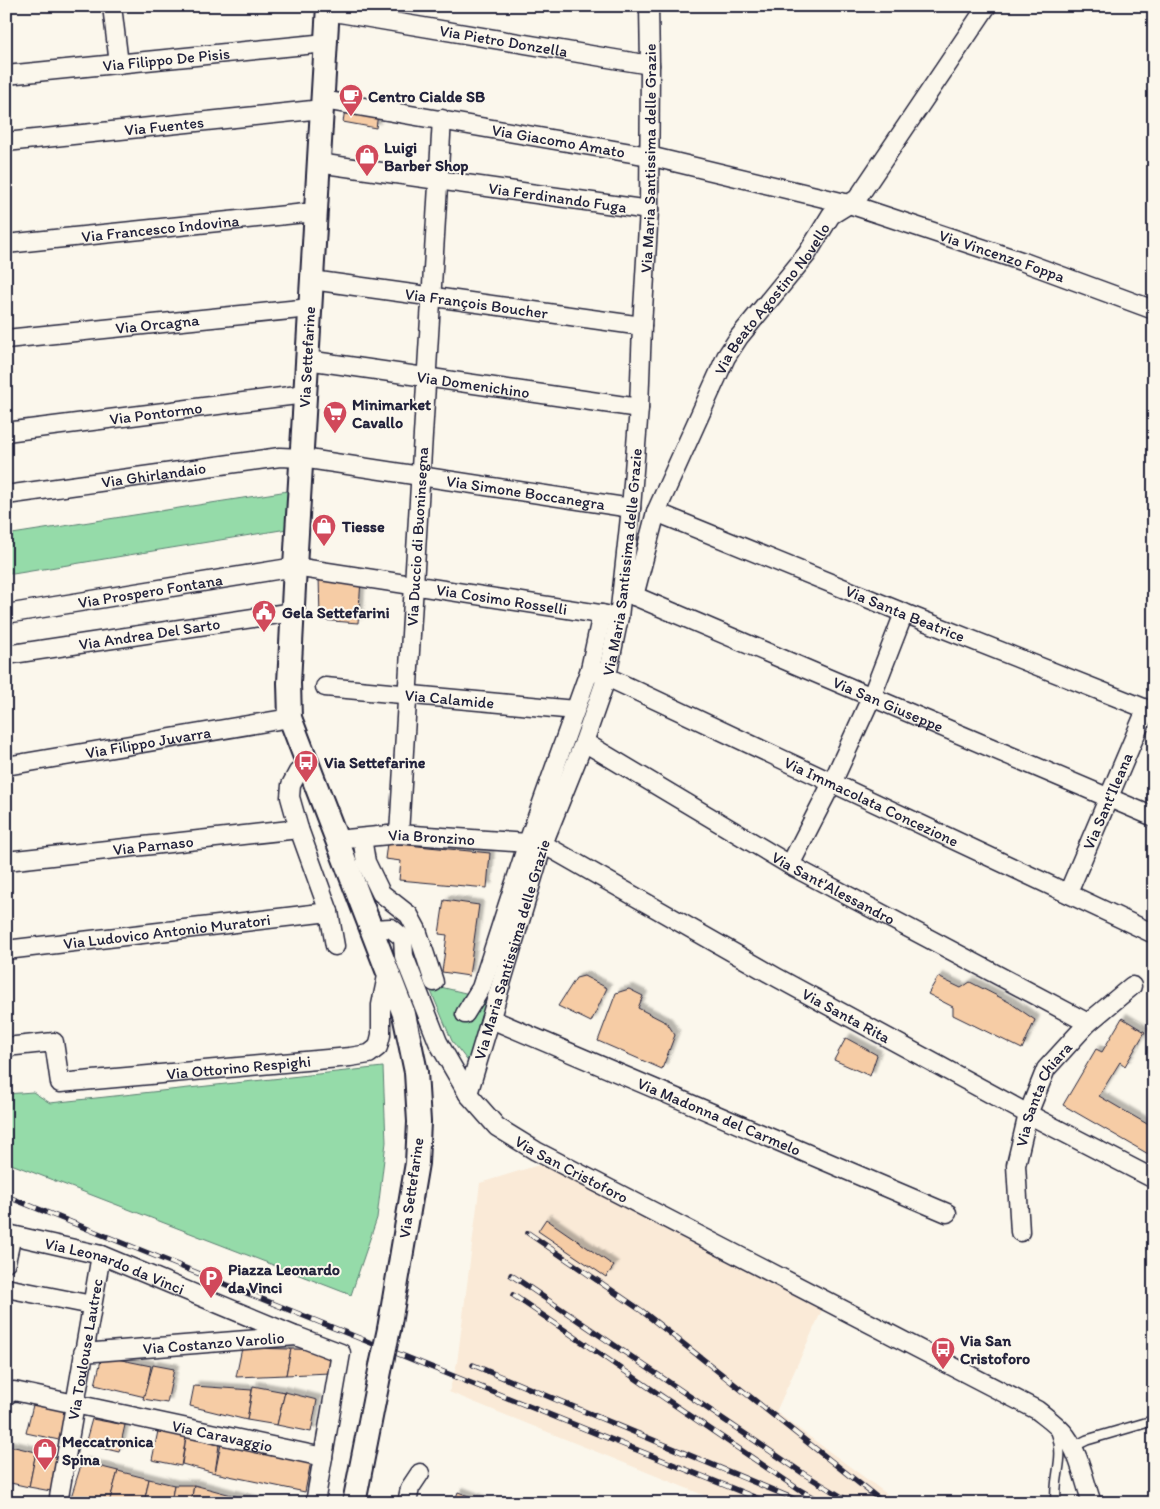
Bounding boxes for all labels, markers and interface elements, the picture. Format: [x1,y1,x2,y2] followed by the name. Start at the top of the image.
[438,20,569,61] street label: Via Pietro Donzella
[102,43,231,75] street label: Via Filippo De Pisis
[636,43,660,273] street label: Via Maria Santissima delle Grazie
[338,83,364,117] cafe icon: Centro Cialde SB
[368,87,485,106] place label: Centro Cialde SB
[124,112,205,139] street label: Via Fuentes
[490,120,627,161] street label: Via Giacomo Amato
[384,138,469,176] place label: Luigi Barber Shop
[354,143,380,177] shop icon: Luigi Barber Shop
[487,178,628,216] street label: Via Ferdinando Fuga
[80,210,240,246] street label: Via Francesco Indovina
[710,219,833,377] street label: Via Beato Agostino Novello
[937,225,1068,286] street label: Via Vincenzo Foppa
[404,284,550,322] street label: Via François Boucher
[295,306,319,408] street label: Via Settefarine
[114,310,201,337] street label: Via Orcagna
[415,366,531,402] street label: Via Domenichino
[352,395,431,432] place label: Minimarket Cavallo
[108,398,203,428] street label: Via Pontormo
[322,400,348,434] supermarket icon: Minimarket Cavallo
[402,446,432,627] street label: Via Duccio di Buoninsegna
[598,447,645,677] street label: Via Maria Santissima delle Grazie
[100,458,207,491] street label: Via Ghirlandaio
[445,471,607,514] street label: Via Simone Boccanegra
[311,513,337,547] shop icon: Tiesse
[341,517,385,536] place label: Tiesse
[76,569,224,612] street label: Via Prospero Fontana
[435,579,569,618] street label: Via Cosimo Rosselli
[843,581,968,646] street label: Via Santa Beatrice
[251,599,277,633] public building icon: Gela Settefarini
[282,603,390,622] place label: Gela Settefarini
[77,614,221,653] street label: Via Andrea Del Sarto
[830,672,946,736] street label: Via San Giuseppe
[404,685,495,712] street label: Via Calamide
[84,722,212,762] street label: Via Filippo Juvarra
[293,749,319,783] bus stop icon: Via Settefarine
[1078,749,1137,852] street label: Via Sant'Ileana
[781,752,962,850] street label: Via Immacolata Concezione
[324,753,426,772] place label: Via Settefarine
[387,824,476,849] street label: Via Bronzino
[112,831,194,859] street label: Via Parnaso
[469,836,554,1062] street label: Via Maria Santissima delle Grazie
[768,847,898,928] street label: Via Sant'Alessandro
[62,909,272,953] street label: Via Ludovico Antonio Muratori
[799,984,894,1047] street label: Via Santa Rita
[1011,1037,1076,1148] street label: Via Santa Chiara
[166,1051,312,1083] street label: Via Ottorino Respighi
[635,1073,804,1159] street label: Via Madonna del Carmelo
[512,1131,632,1207] street label: Via San Cristoforo
[395,1136,427,1240] street label: Via Settefarine
[43,1233,187,1298] street label: Via Leonardo da Vinci
[228,1260,340,1297] place label: Piazza Leonardo da Vinci
[198,1265,224,1299] parking icon: Piazza Leonardo da Vinci
[63,1277,106,1421] street label: Via Toulouse Lautrec
[142,1327,285,1358] street label: Via Costanzo Varolio
[960,1331,1030,1368] place label: Via San Cristoforo
[930,1336,956,1370] bus stop icon: Via San Cristoforo
[170,1416,274,1455] street label: Via Caravaggio
[62,1432,153,1470] place label: Meccatronica Spina
[32,1437,58,1471] shop icon: Meccatronica Spina

